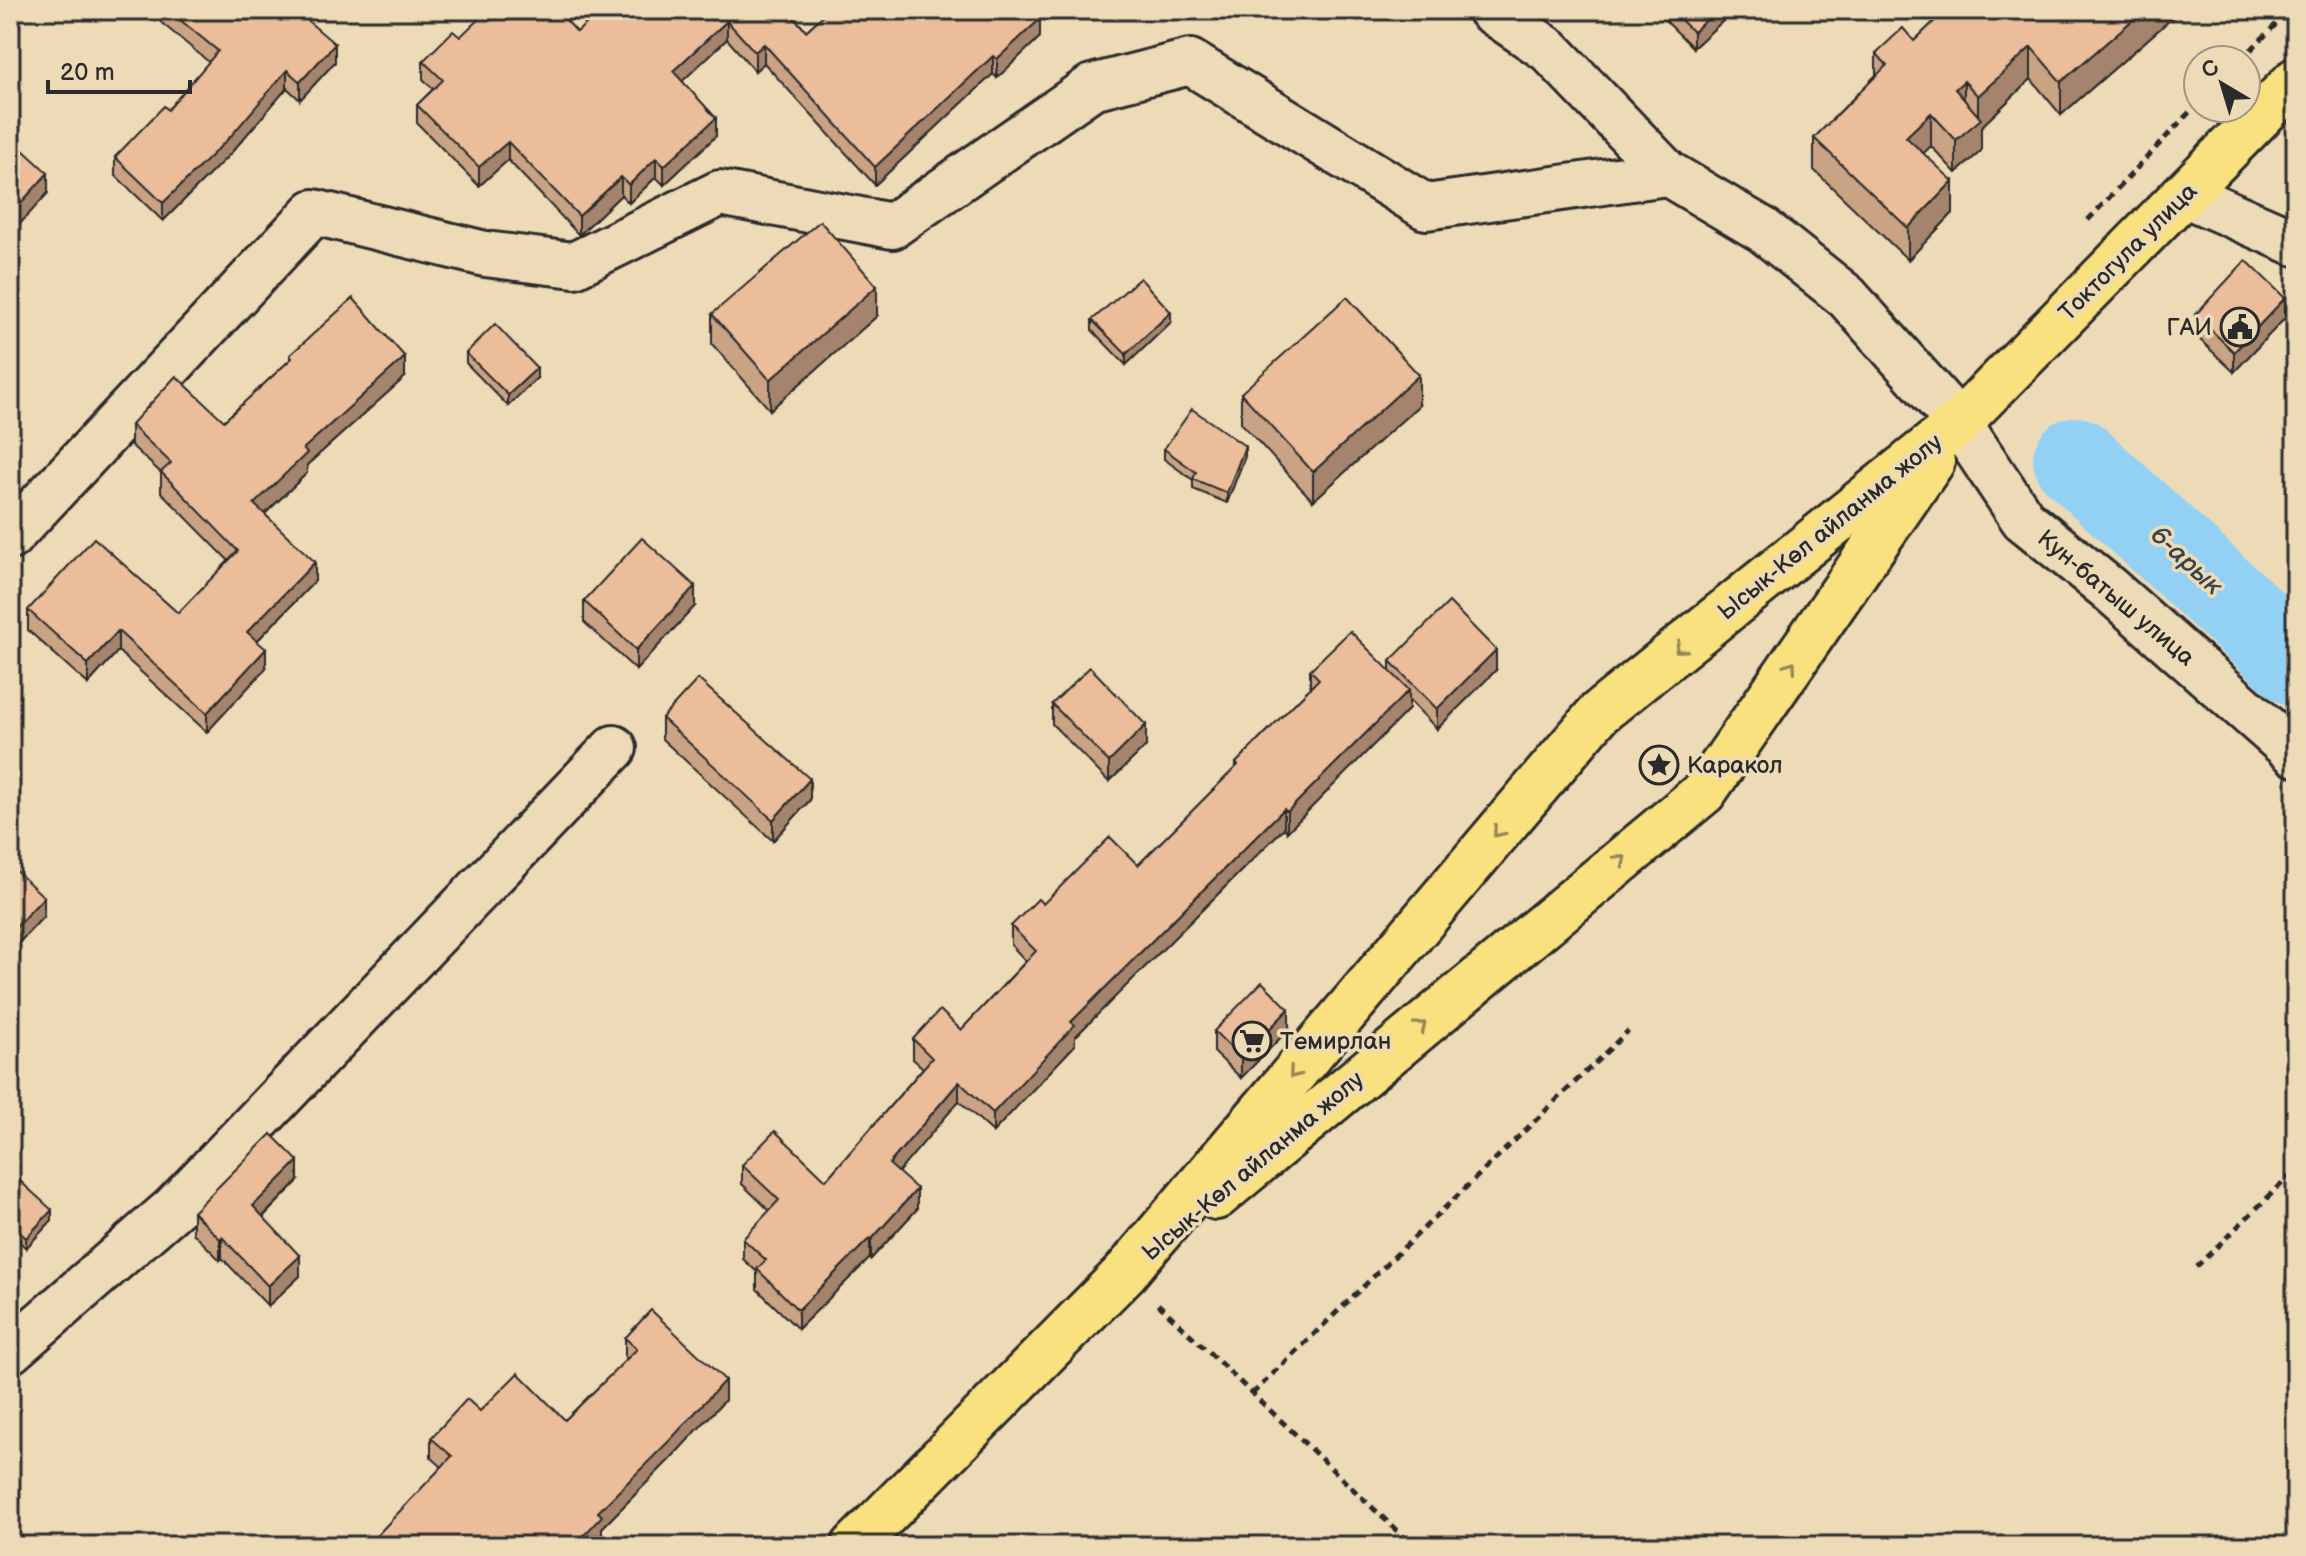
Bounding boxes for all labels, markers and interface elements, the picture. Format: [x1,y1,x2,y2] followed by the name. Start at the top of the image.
[48,44,190,94] scale bar
[2182,44,2262,124] north arrow
[2196,54,2225,85] text: С
[60,58,115,87] text: 20 m
[2053,177,2203,327] street label: Токтогула улица
[2219,306,2261,348] public building icon: ГАИ
[2166,313,2212,342] place label: ГАИ
[1712,428,1948,626] street label: Ысык-Көл айланма жолу
[2143,520,2229,602] water label: 6-арык
[2032,524,2200,672] street label: Кун-батыш улица
[1674,638,1689,652] one-way arrow
[1781,660,1796,674] one-way arrow
[1638,744,1680,786] place icon: Каракол
[1687,751,1783,780] place label: Каракол
[1493,822,1508,837] one-way arrow
[1612,855,1627,870] one-way arrow
[1231,1020,1273,1062] supermarket icon: Темирлан
[1412,1021,1427,1036] one-way arrow
[1280,1027,1391,1056] place label: Темирлан
[1289,1064,1304,1078] one-way arrow
[1136,1065,1370,1267] street label: Ысык-Көл айланма жолу

